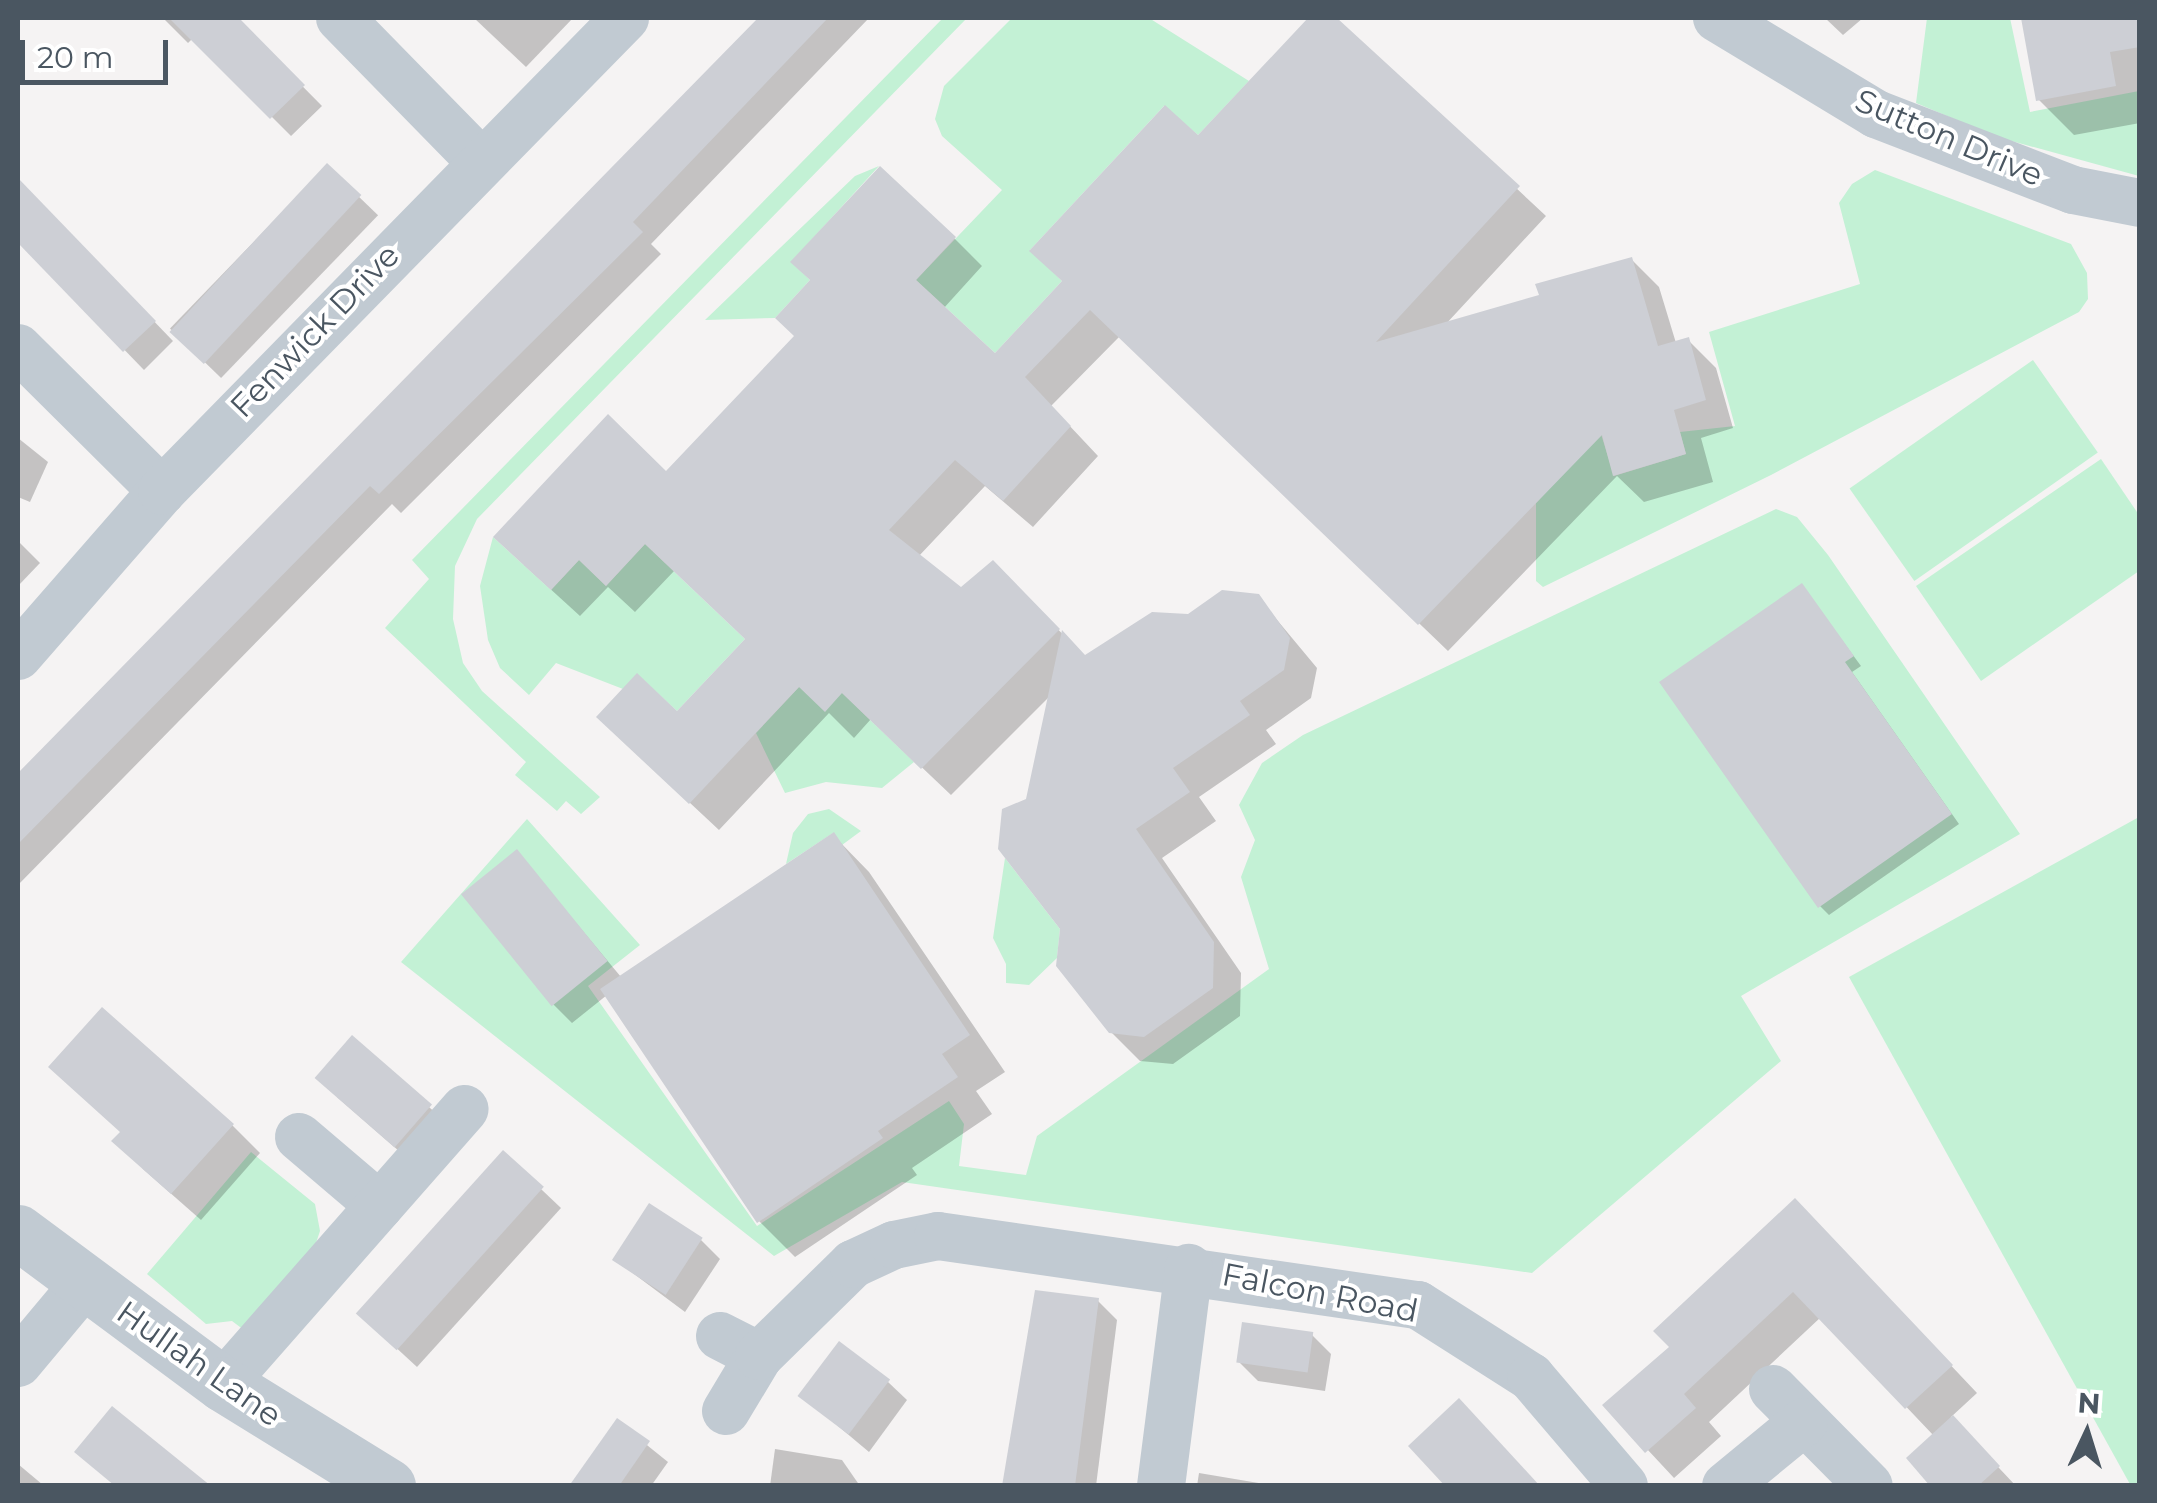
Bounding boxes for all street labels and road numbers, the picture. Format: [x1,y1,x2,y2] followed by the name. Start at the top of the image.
[1849,81,2049,195] street label: Sutton Drive
[223,236,407,426] street label: Fenwick Drive
[1219,1255,1421,1331] street label: Falcon Road
[109,1293,289,1435] street label: Hullah Lane

